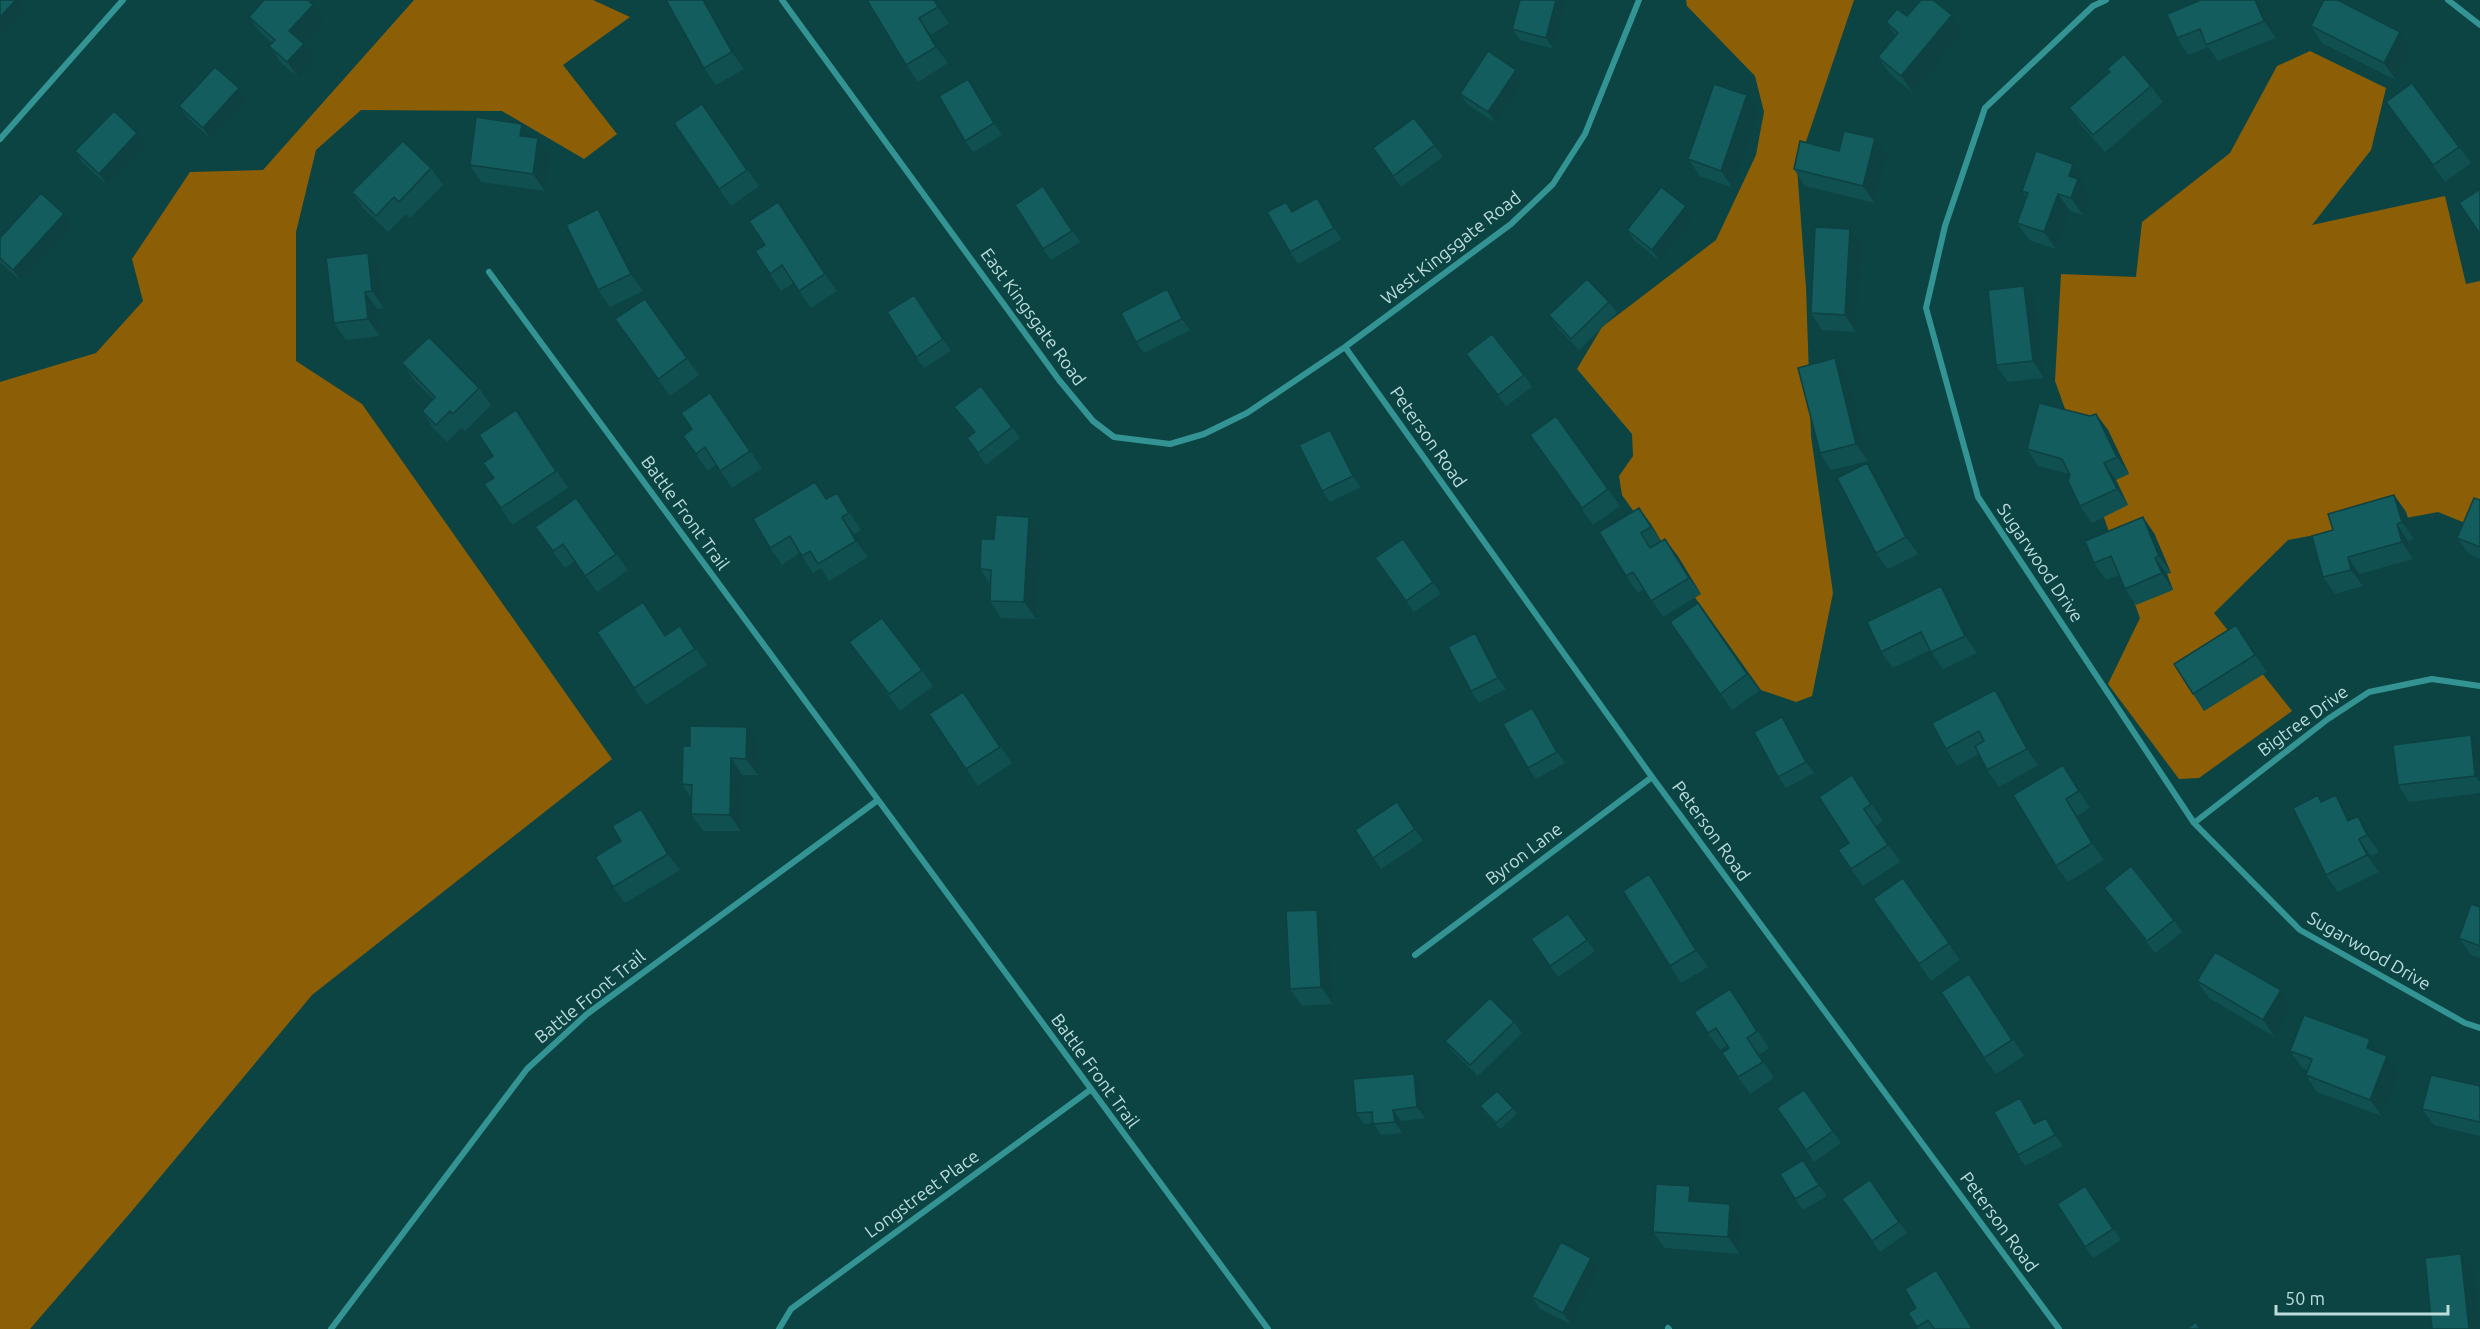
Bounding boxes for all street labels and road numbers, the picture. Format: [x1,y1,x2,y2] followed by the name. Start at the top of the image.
[1377,186,1524,308] street label: West Kingsgate Road
[977,244,1090,389] street label: East Kingsgate Road
[1387,382,1471,491] street label: Peterson Road
[638,451,734,574] street label: Battle Front Trail
[1994,499,2088,626] street label: Sugarwood Drive
[2253,681,2351,760] street label: Bigtree Drive
[1669,777,1755,884] street label: Peterson Road
[1481,818,1566,888] street label: Byron Lane
[2304,907,2435,993] street label: Sugarwood Drive
[530,945,649,1047] street label: Battle Front Trail
[1048,1009,1144,1132] street label: Battle Front Trail
[860,1145,982,1241] street label: Longstreet Place
[1957,1168,2043,1275] street label: Peterson Road

